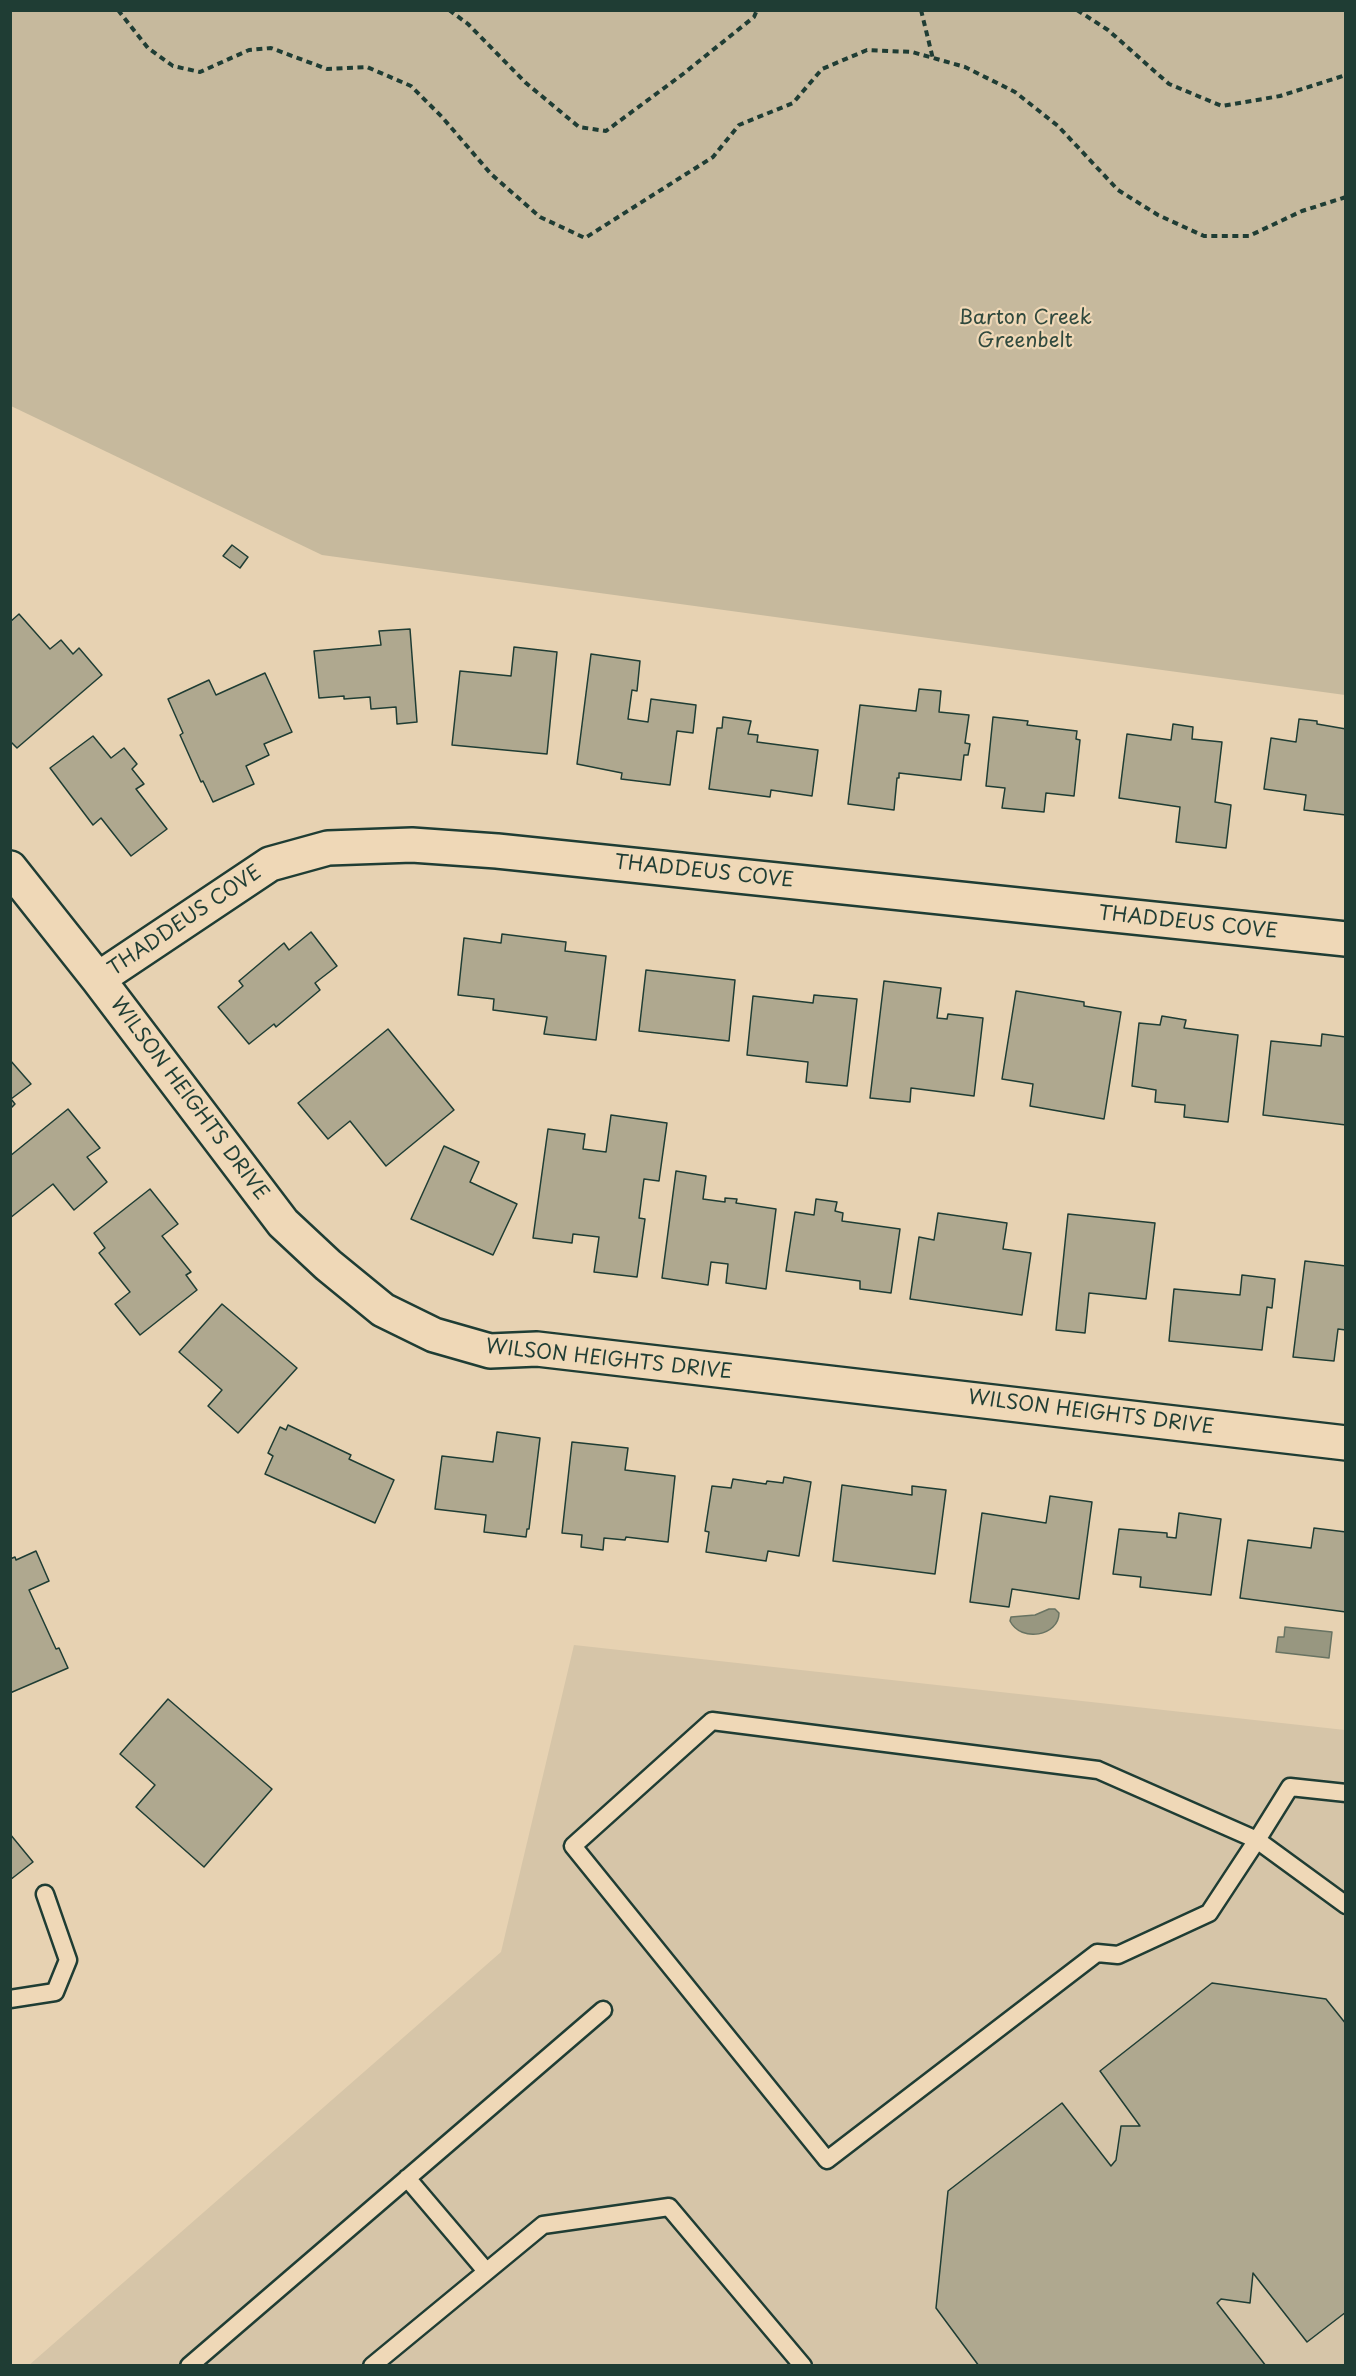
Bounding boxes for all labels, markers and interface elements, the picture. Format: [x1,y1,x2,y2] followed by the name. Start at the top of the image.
[958,306,1092,353] park label: Barton Creek Greenbelt
[613,851,795,893] street label: THADDEUS COVE
[104,861,266,981] street label: THADDEUS COVE
[1097,902,1279,944] street label: THADDEUS COVE
[105,993,273,1205] street label: WILSON HEIGHTS DRIVE
[485,1335,733,1385] street label: WILSON HEIGHTS DRIVE
[967,1386,1215,1440] street label: WILSON HEIGHTS DRIVE

